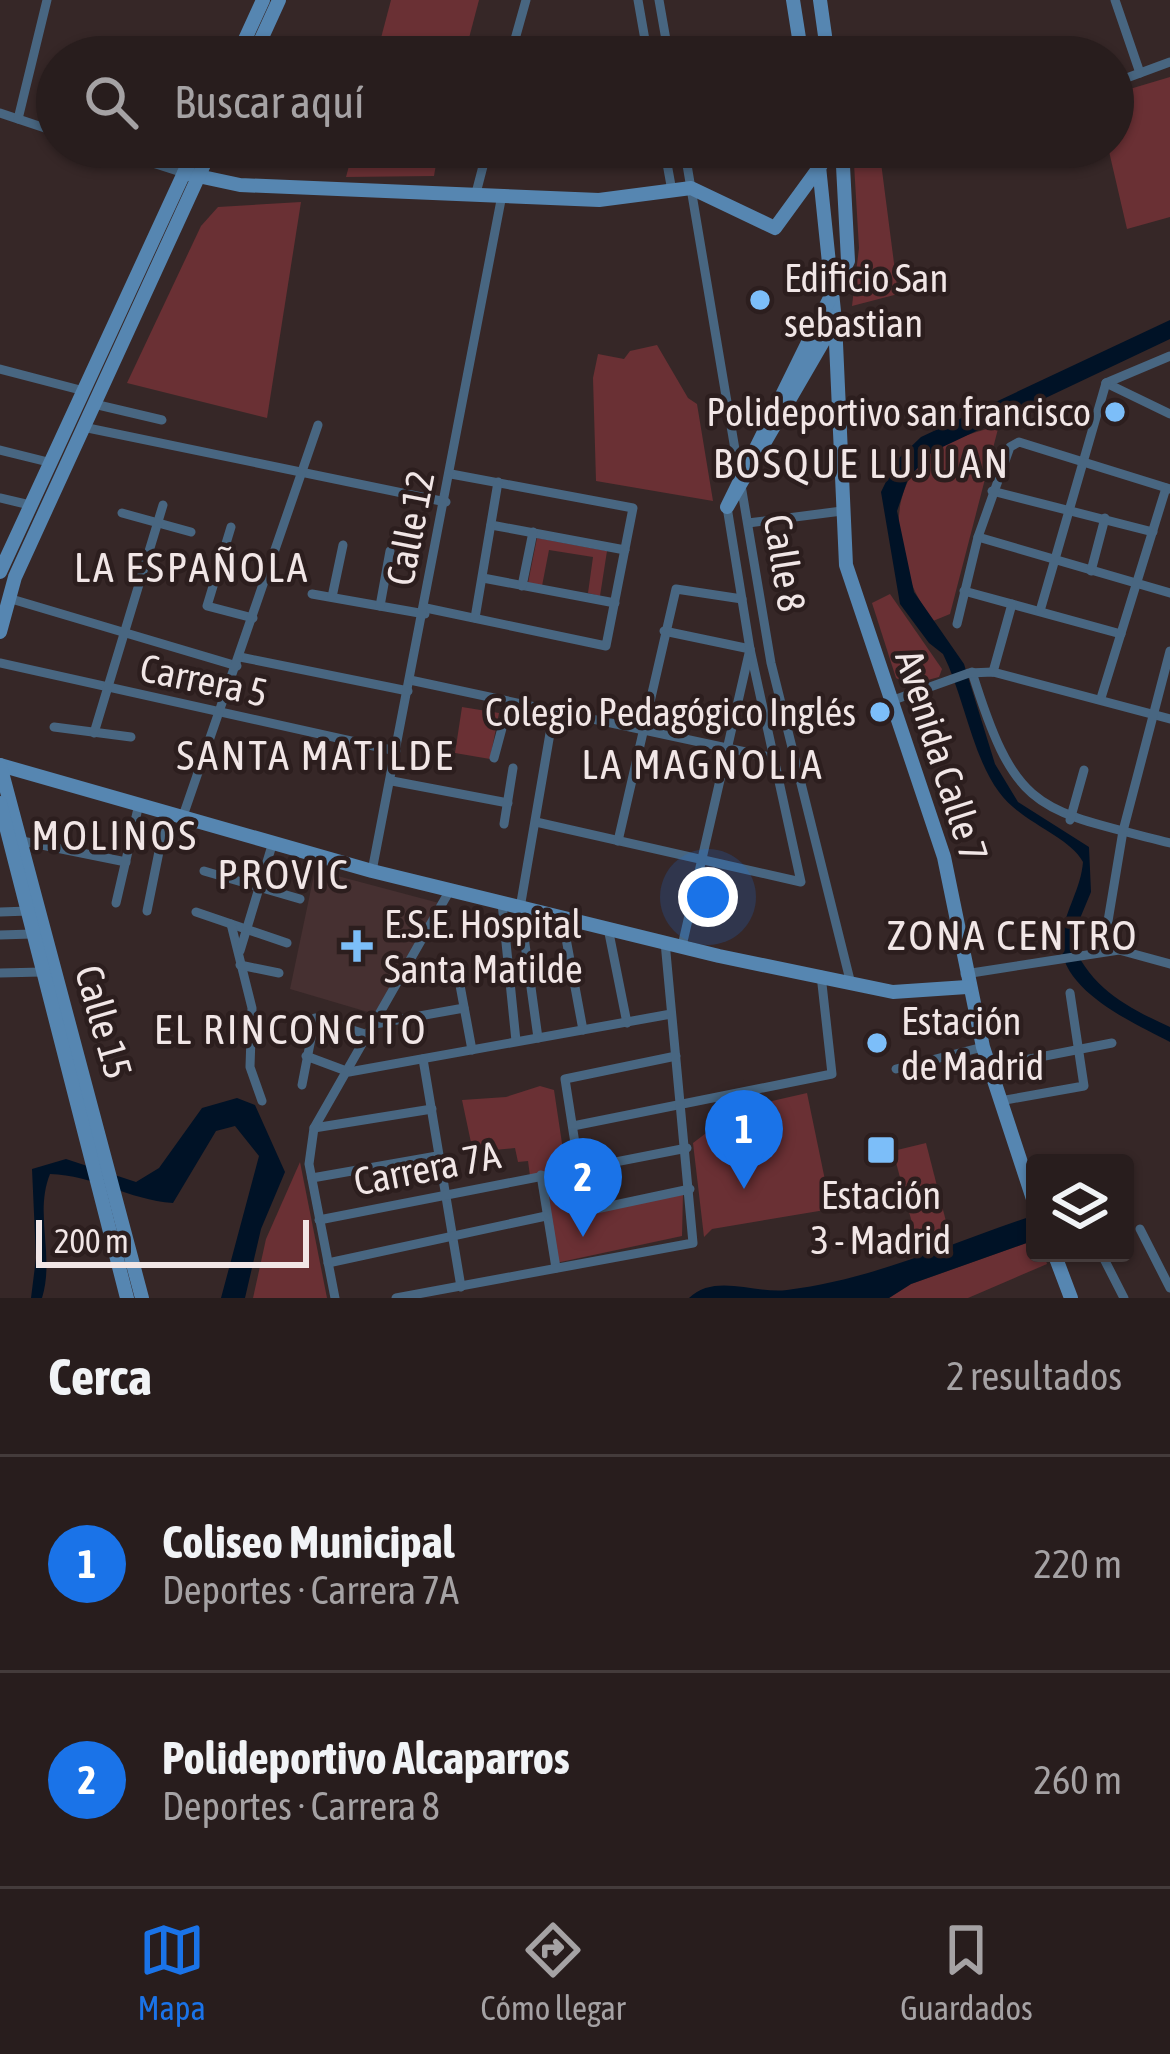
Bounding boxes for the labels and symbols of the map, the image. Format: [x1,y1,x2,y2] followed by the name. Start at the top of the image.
[784,256,948,345] place label: Edificio San sebastian
[747,287,773,313] marker: Edificio San sebastian
[706,390,1091,434] place label: Polideportivo san francisco
[1102,399,1128,425] marker: Polideportivo san francisco
[713,439,1011,487] district label: BOSQUE LUJUAN
[377,467,443,589] street label: Calle 12
[756,511,814,615] street label: Calle 8
[74,543,310,591] district label: LA ESPAÑOLA
[136,645,272,715] street label: Carrera 5
[887,645,997,867] street label: Avenida Calle 7
[485,690,856,734] place label: Colegio Pedagógico Inglés
[867,699,893,725] marker: Colegio Pedagógico Inglés
[177,731,455,779] district label: SANTA MATILDE
[581,740,825,788] district label: LA MAGNOLIA
[31,811,199,859] district label: MOLINOS
[217,850,351,898] district label: PROVIC
[678,867,738,927] your location
[384,902,583,991] place label: E.S.E. Hospital Santa Matilde
[887,911,1139,959] district label: ZONA CENTRO
[341,930,373,962] marker: E.S.E. Hospital Santa Matilde
[67,960,141,1084] street label: Calle 15
[901,999,1044,1088] place label: Estación de Madrid
[154,1005,428,1053] district label: EL RINCONCITO
[864,1030,890,1056] marker: Estación de Madrid
[705,1090,783,1189] pin: 1
[350,1132,504,1204] street label: Carrera 7A
[865,1134,897,1166] marker: Estación 3 - Madrid
[544,1138,622,1237] pin: 2
[811,1173,951,1262] place label: Estación 3 - Madrid
[36,1214,309,1267] scale bar

